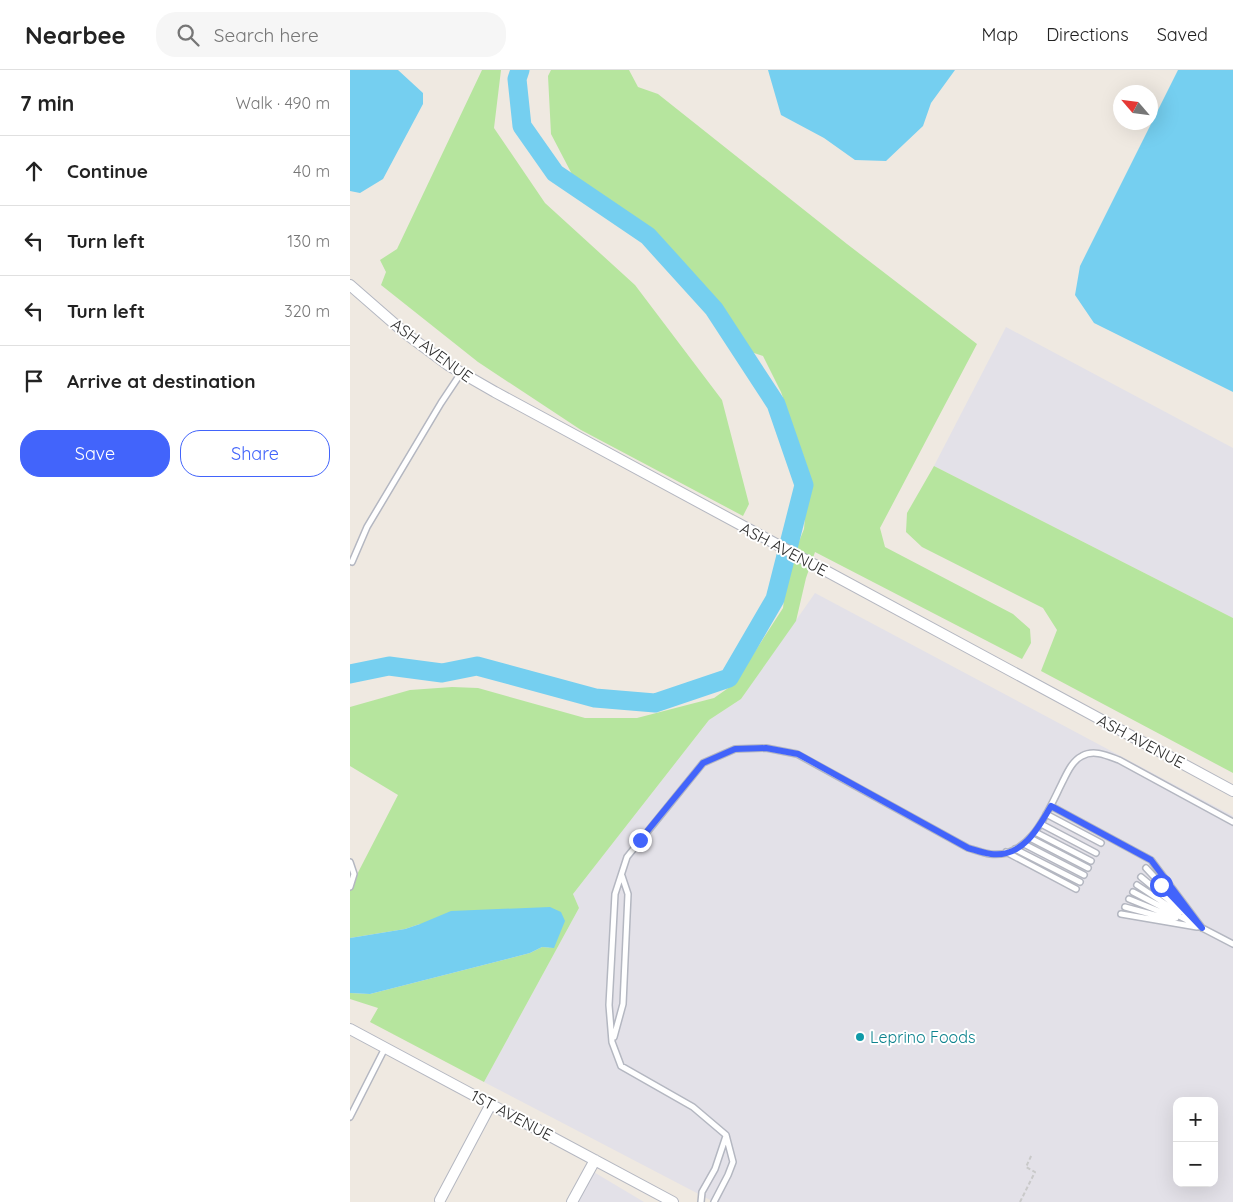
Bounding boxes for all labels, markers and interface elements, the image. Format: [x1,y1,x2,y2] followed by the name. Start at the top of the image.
[156,12,506,57] search box
[25,20,126,50] text: Nearbee
[174,21,202,49] icon: search
[214,23,319,47] text: Search here
[981,23,1018,46] text: Map
[1046,23,1129,46] text: Directions
[1157,23,1208,46] text: Saved
[1113,85,1158,130] north arrow
[20,90,74,116] text: 7 min
[235,93,330,113] text: Walk · 490 m
[20,157,48,185] icon: ahead
[67,159,148,183] text: Continue
[293,161,330,181] text: 40 m
[20,227,48,255] icon: left
[67,229,145,253] text: Turn left
[287,231,330,251] text: 130 m
[20,297,48,325] icon: left
[67,299,145,323] text: Turn left
[284,301,330,321] text: 320 m
[387,314,477,386] street label: ASH AVENUE
[20,367,48,395] icon: arrive
[67,369,256,393] text: Arrive at destination
[20,430,170,477] button: Save
[180,430,330,477] button: Share
[737,518,831,580] street label: ASH AVENUE
[1094,710,1188,772] street label: ASH AVENUE
[629,829,652,852] route end
[1150,874,1173,897] route start
[870,1027,975,1047] place label: Leprino Foods
[854,1031,866,1043] marker: Leprino Foods
[468,1085,556,1145] street label: 1ST AVENUE
[1173,1097,1218,1187] map controls
[1173,1097,1218,1142] button: +
[1173,1142,1218,1187] button: −

